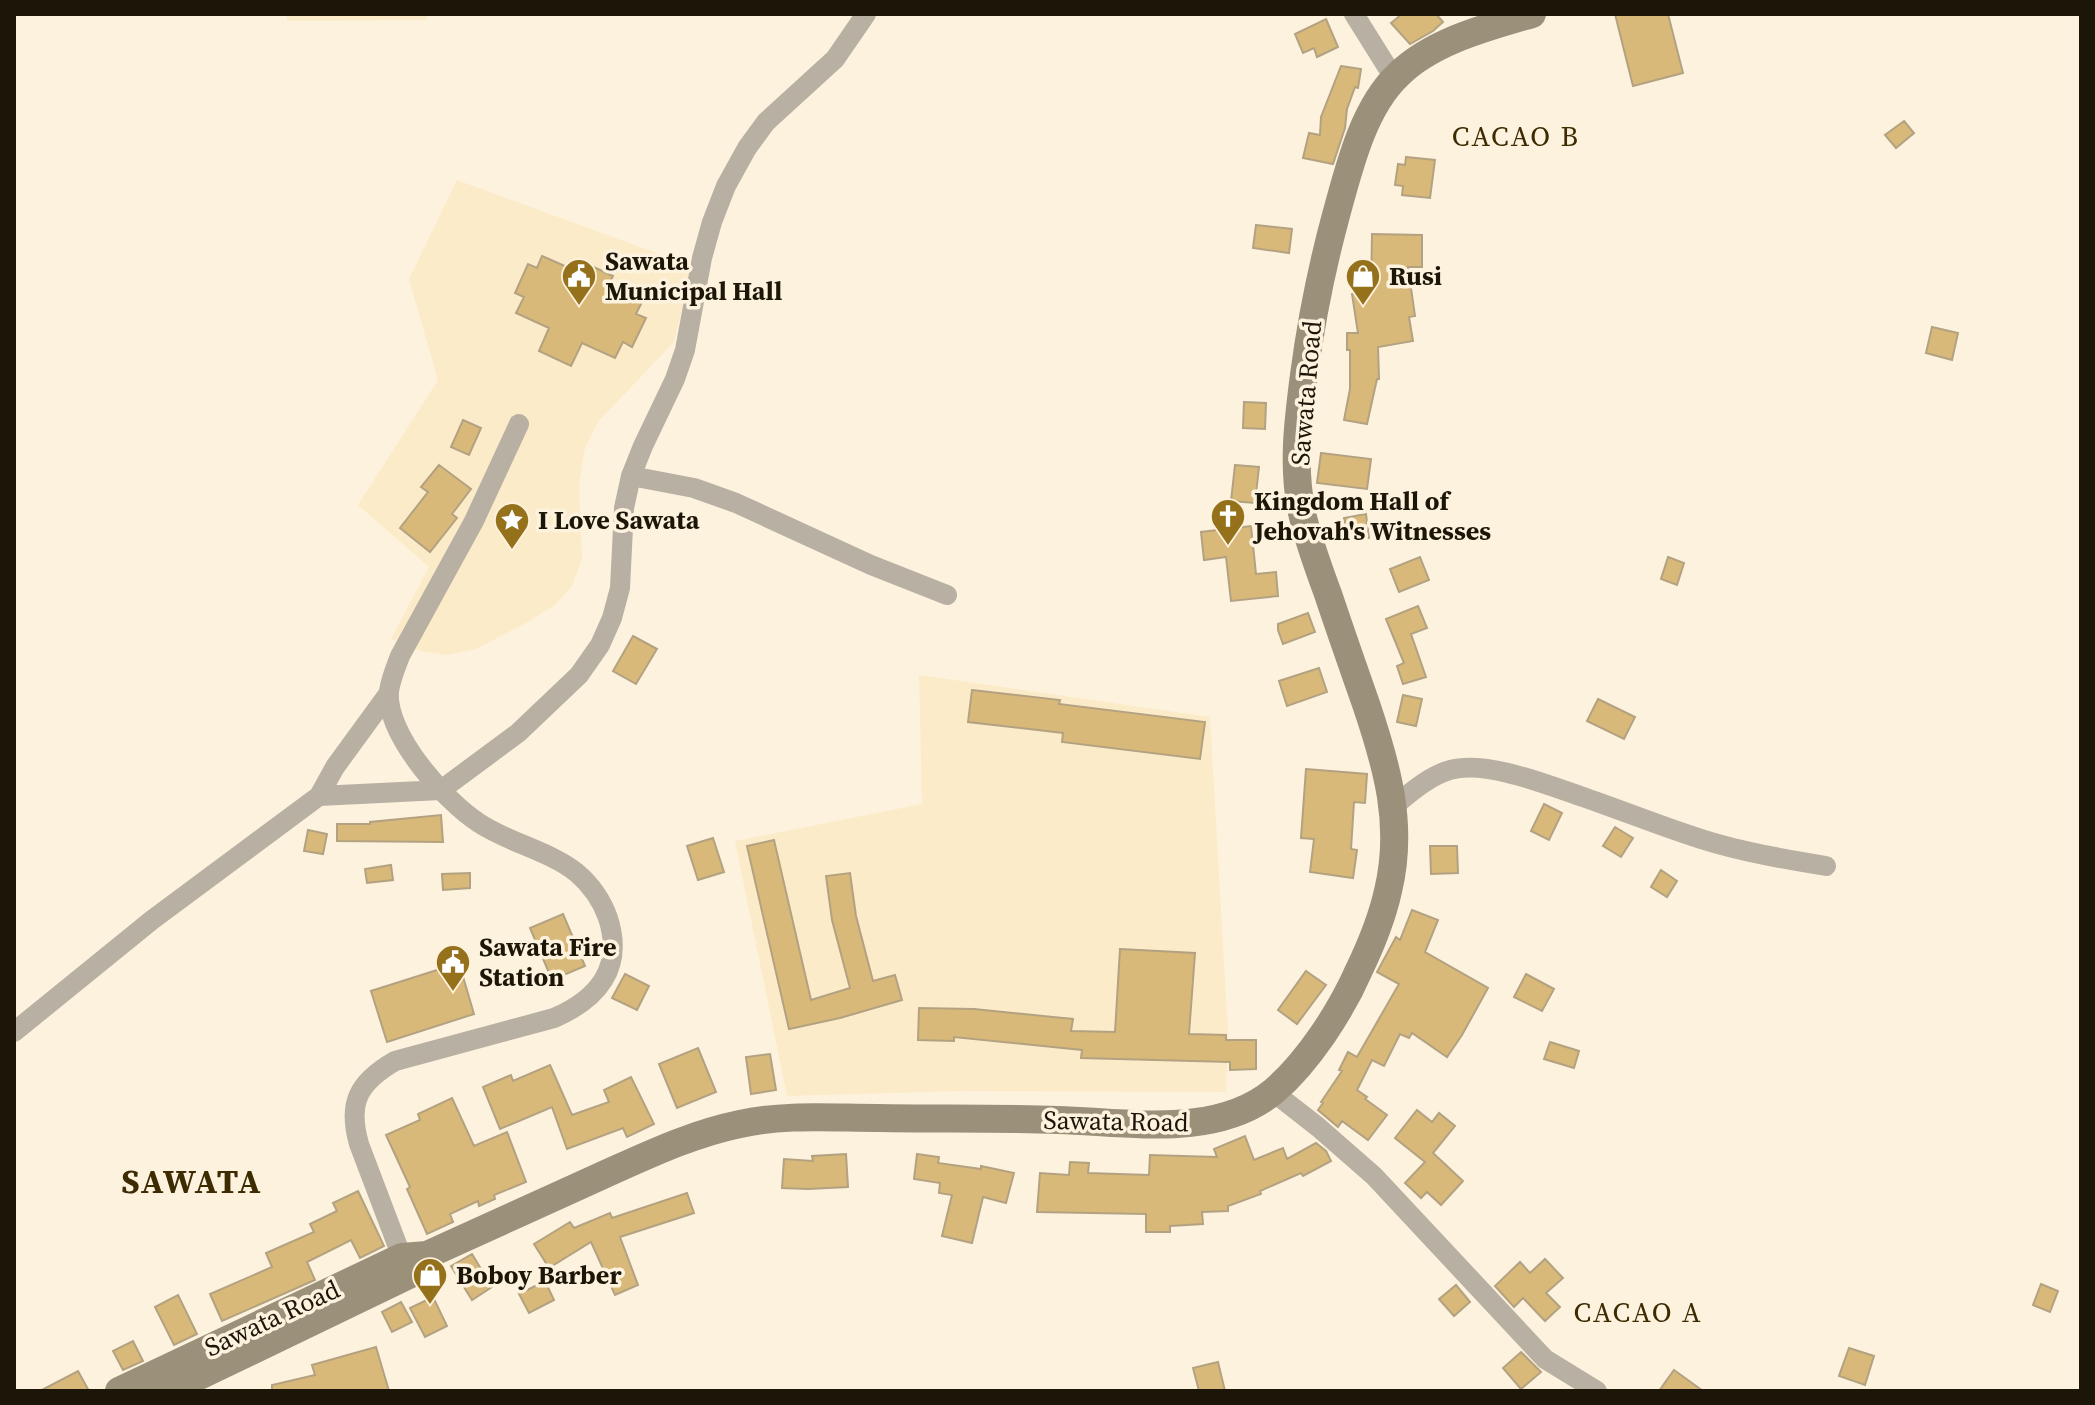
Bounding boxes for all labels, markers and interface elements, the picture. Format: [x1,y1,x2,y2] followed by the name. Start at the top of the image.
[1452,117,1580,155] district label: CACAO B
[605,243,782,309] place label: Sawata Municipal Hall
[560,257,598,307] public building icon: Sawata Municipal Hall
[1344,257,1382,307] shop icon: Rusi
[1389,258,1442,294] place label: Rusi
[1282,319,1330,467] street label: Sawata Road
[1252,483,1491,549] place label: Kingdom Hall of Jehovah's Witnesses
[1209,497,1247,547] church icon: Kingdom Hall of Jehovah's Witnesses
[493,501,531,551] place icon: I Love Sawata
[538,502,700,538] place label: I Love Sawata
[479,929,617,995] place label: Sawata Fire Station
[434,943,472,993] public building icon: Sawata Fire Station
[1043,1102,1189,1140] street label: Sawata Road
[121,1158,263,1204] district label: SAWATA
[411,1256,449,1306] shop icon: Boboy Barber
[456,1257,622,1293] place label: Boboy Barber
[199,1271,346,1365] street label: Sawata Road
[1573,1293,1703,1331] district label: CACAO A

